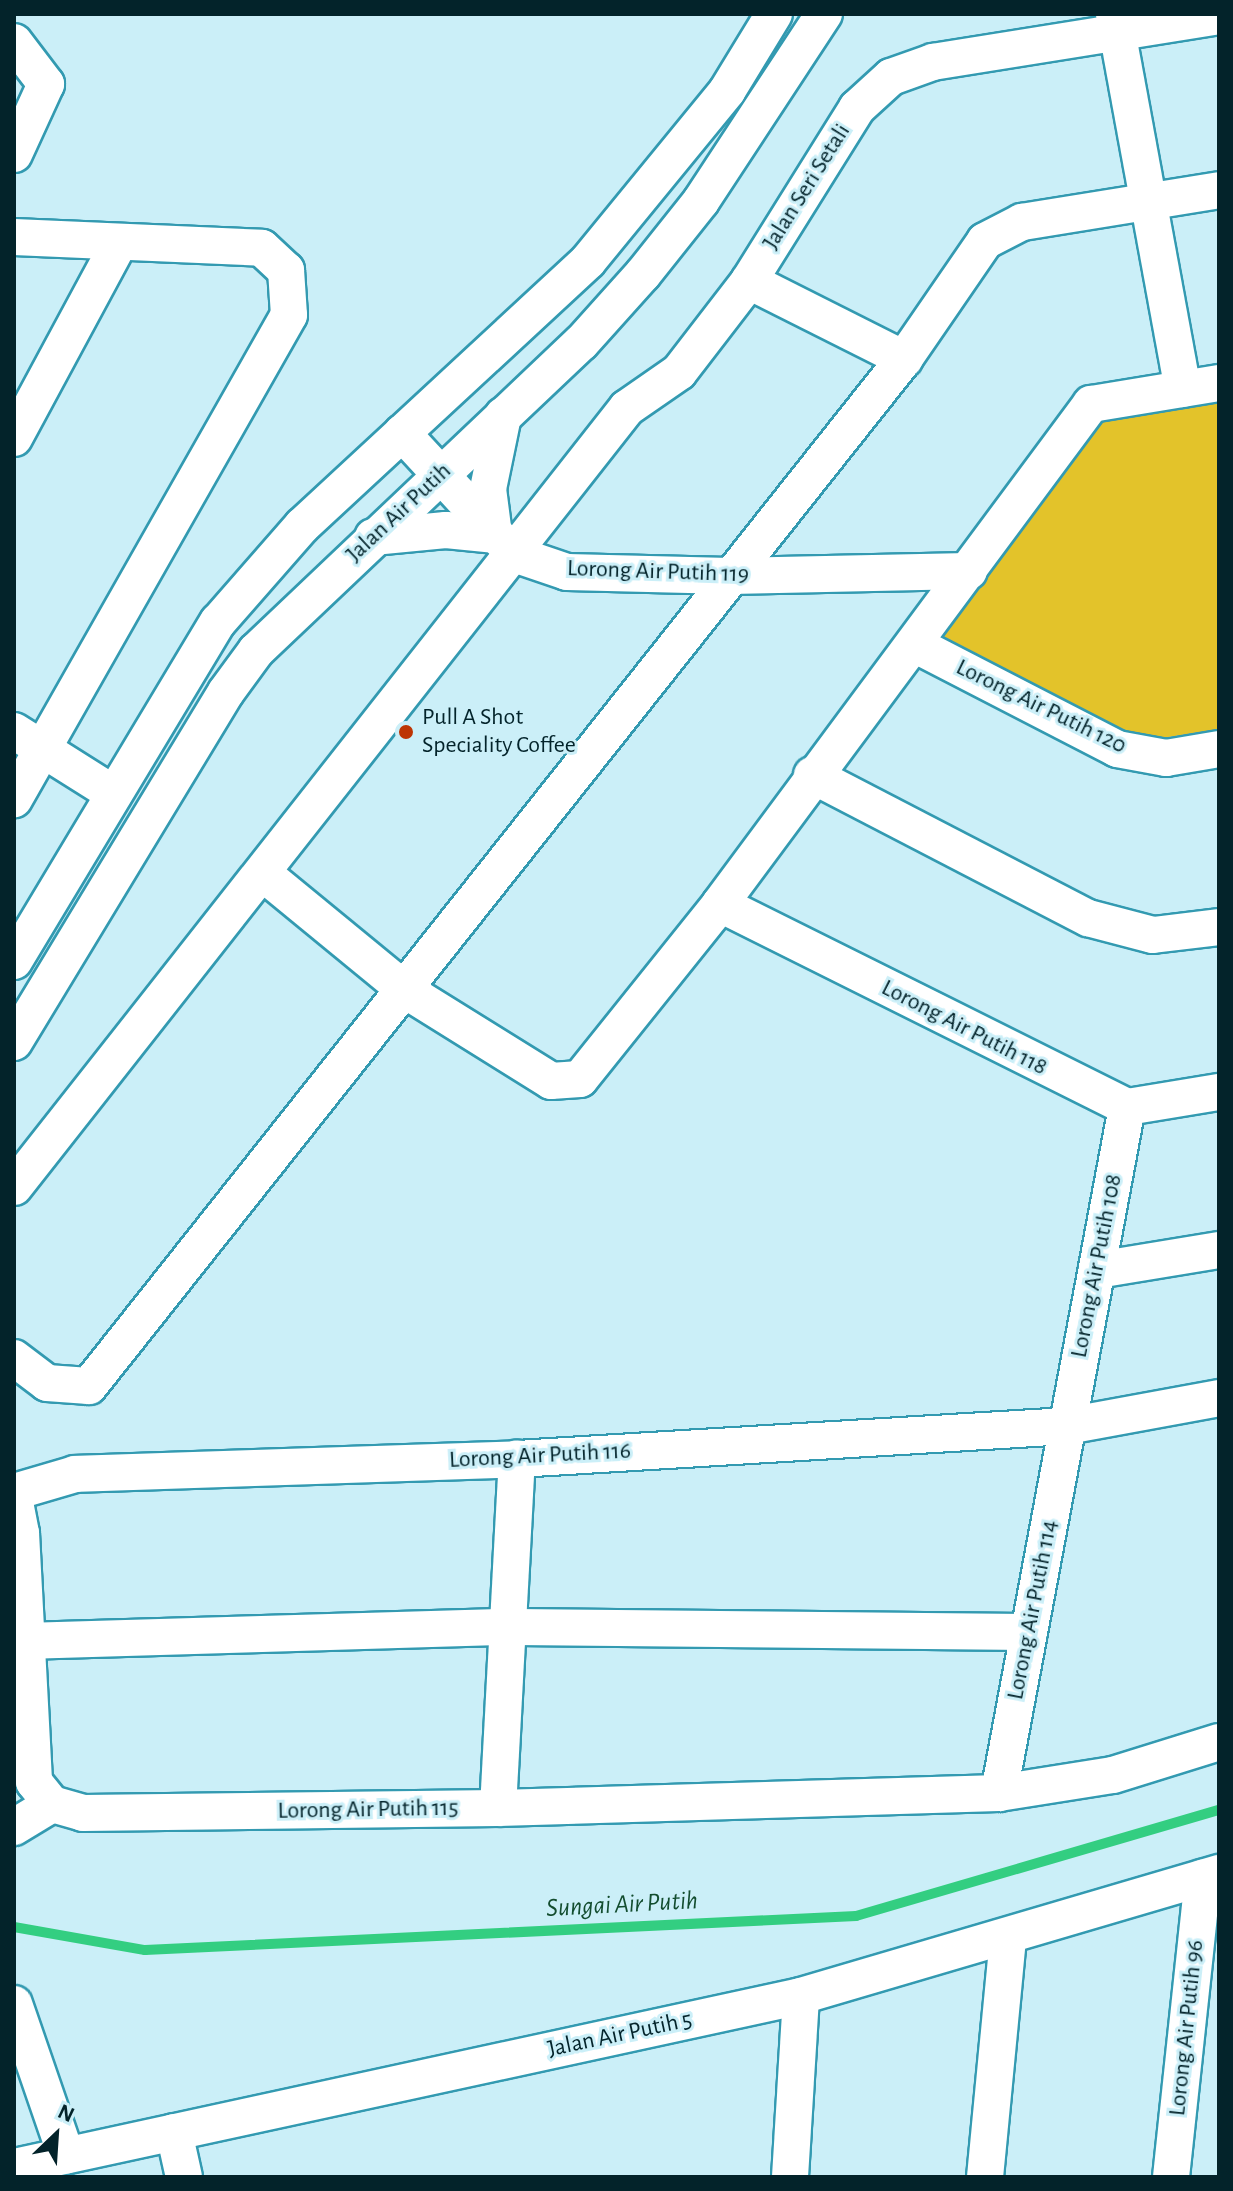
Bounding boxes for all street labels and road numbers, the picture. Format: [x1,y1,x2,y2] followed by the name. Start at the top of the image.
[757,119,857,255] street label: Jalan Seri Setali
[341,457,457,569] street label: Jalan Air Putih
[567,554,749,590] street label: Lorong Air Putih 119
[951,653,1131,761] street label: Lorong Air Putih 120
[876,974,1052,1082] street label: Lorong Air Putih 118
[1065,1172,1129,1360] street label: Lorong Air Putih 108
[448,1437,632,1475] street label: Lorong Air Putih 116
[1001,1518,1065,1702] street label: Lorong Air Putih 114
[277,1794,459,1826] street label: Lorong Air Putih 115
[1163,1939,1211,2117] street label: Lorong Air Putih 96
[545,2006,695,2064] street label: Jalan Air Putih 5

